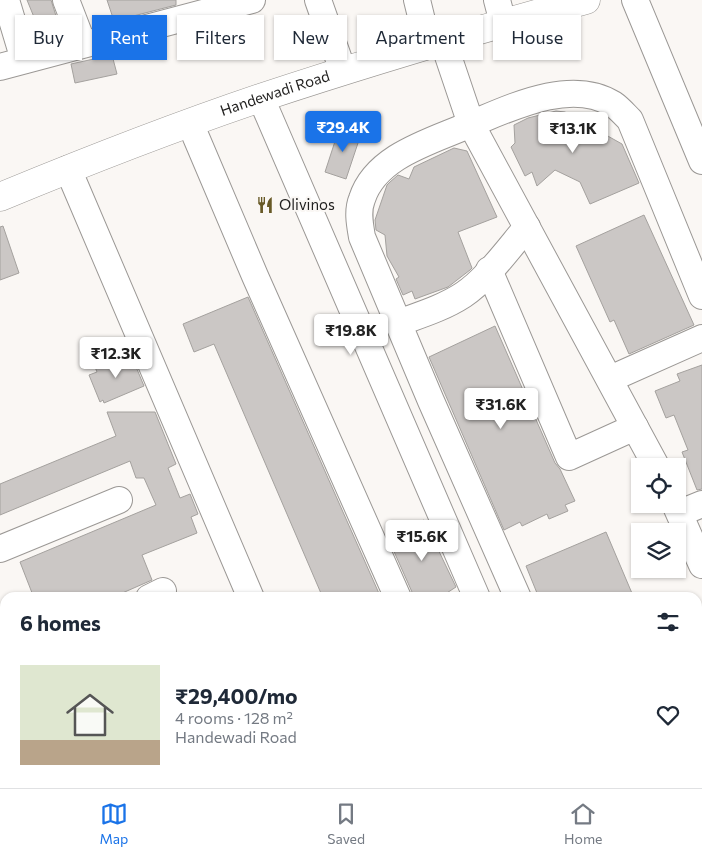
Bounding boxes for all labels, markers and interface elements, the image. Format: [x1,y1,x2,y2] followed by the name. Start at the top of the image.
[15,15,82,60] chip: Buy
[92,15,167,60] chip: Rent
[177,15,264,60] chip: Filters
[274,15,347,60] chip: New
[357,15,483,60] chip: Apartment
[493,15,581,60] chip: House
[218,66,332,119] street label: Handewadi Road
[302,110,384,153] pin: ₹29.4K
[532,112,614,154] pin: ₹13.1K
[316,117,370,136] text: ₹29.4K
[549,118,597,137] text: ₹13.1K
[255,195,275,215] restaurant icon: Olivinos
[279,195,335,213] place label: Olivinos
[310,314,392,356] pin: ₹19.8K
[325,320,377,339] text: ₹19.8K
[75,336,157,379] pin: ₹12.3K
[91,343,141,362] text: ₹12.3K
[460,388,542,430] pin: ₹31.6K
[475,394,527,413] text: ₹31.6K
[631,458,686,578] map controls
[631,458,686,513] button: locate
[381,520,463,562] pin: ₹15.6K
[631,523,686,578] button: layers
[396,526,448,545] text: ₹15.6K
[654,608,682,636] icon: filters
[20,610,101,635] text: 6 homes
[175,683,298,708] text: ₹29,400/mo
[60,685,120,745] icon: home
[654,701,682,729] icon: heart
[175,708,293,727] text: 4 rooms · 128 m²
[175,727,297,746] text: Handewadi Road
[99,800,128,847] tab: Map
[327,800,365,847] tab: Saved
[564,800,603,847] tab: Home

